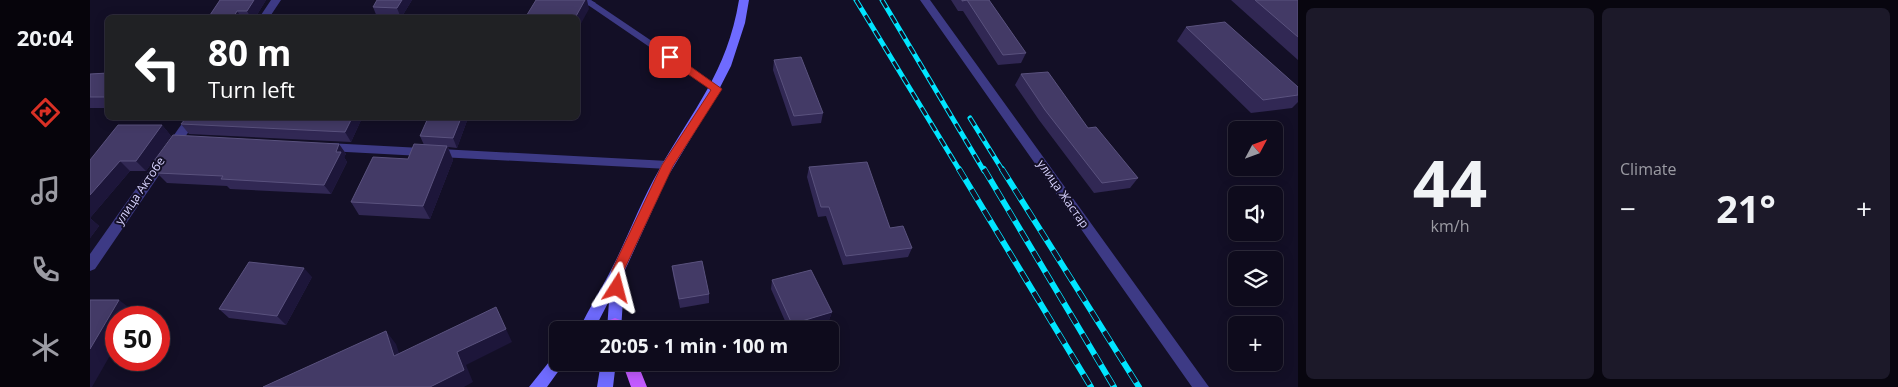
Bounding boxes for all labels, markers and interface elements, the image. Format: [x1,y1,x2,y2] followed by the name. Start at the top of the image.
[17,22,73,52] text: 20:04
[208,29,291,76] text: 80 m
[125,35,190,100] icon: left
[649,36,691,78] pin
[656,43,684,71] icon: arrive
[208,74,295,104] text: Turn left
[28,95,63,130] icon: directions
[1228,121,1282,176] north arrow
[1228,121,1283,371] map controls
[1413,138,1487,226] text: 44
[111,153,169,228] street label: улица Актобе
[1034,156,1093,231] street label: улица Жастар
[1620,158,1677,180] text: Climate
[28,173,63,208] icon: music
[1716,182,1776,234] text: 21°
[1228,186,1283,241] button: sound
[1620,189,1636,227] text: −
[1856,189,1872,227] text: +
[1431,215,1469,237] text: km/h
[1228,251,1283,306] button: layers
[28,252,63,287] icon: phone
[590,261,642,313] position arrow
[105,306,170,371] speed limit sign: 50
[1228,316,1283,371] button: +
[28,330,63,365] icon: climate
[600,333,788,359] text: 20:05 · 1 min · 100 m

